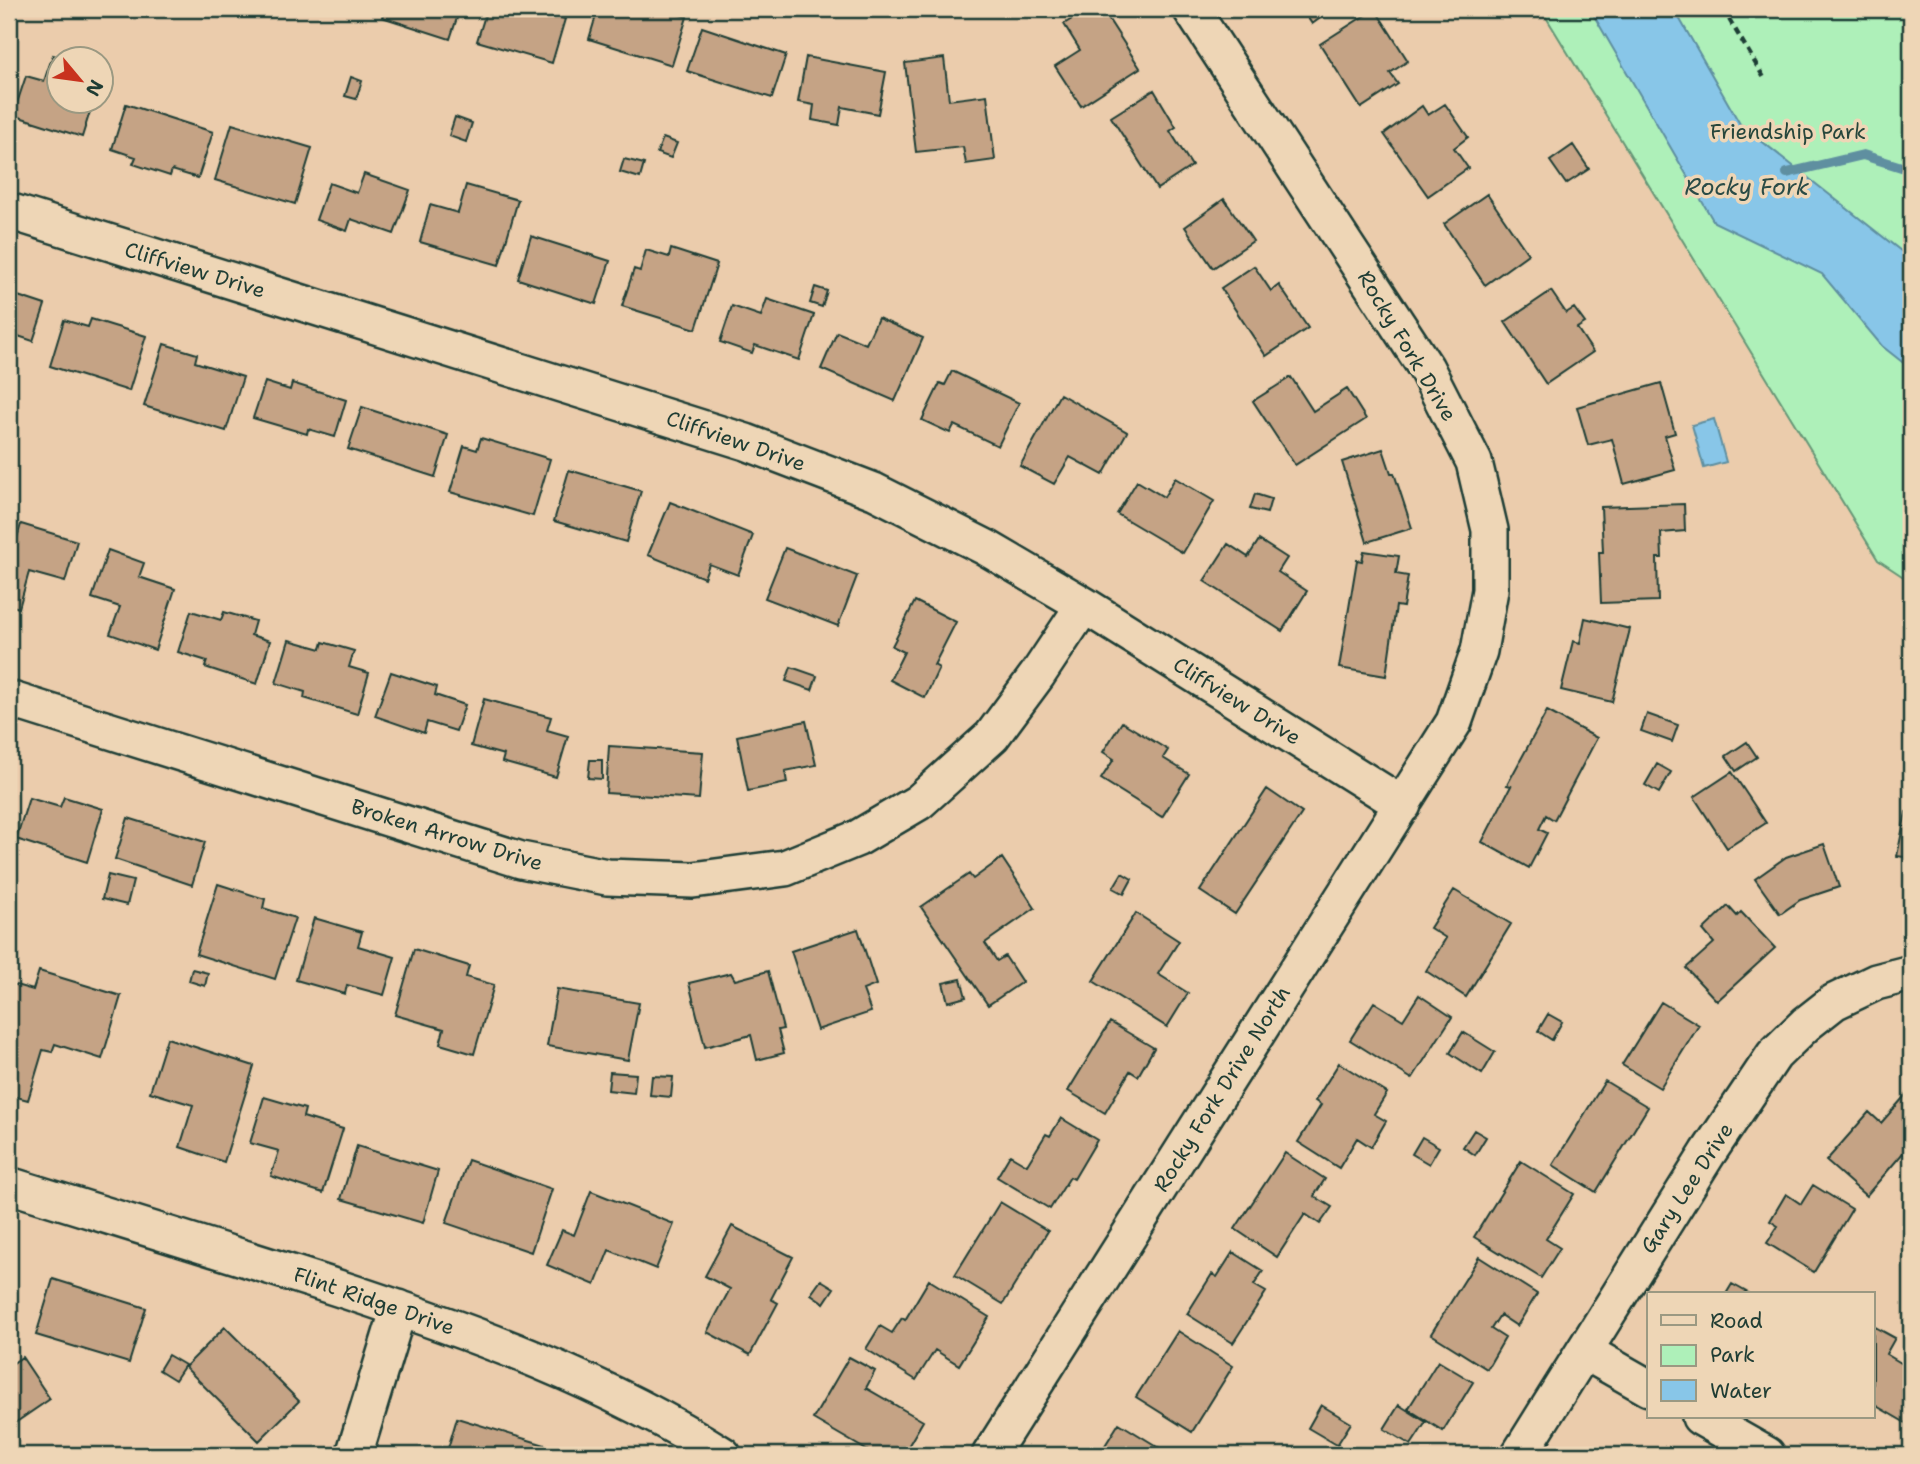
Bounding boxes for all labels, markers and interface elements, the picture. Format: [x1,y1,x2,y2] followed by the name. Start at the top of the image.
[46,46,116,116] north arrow
[80,75,109,101] text: N
[1710,118,1866,146] park label: Friendship Park
[1685,172,1809,202] water label: Rocky Fork
[121,235,269,305] street label: Cliffview Drive
[1351,266,1463,426] street label: Rocky Fork Drive
[663,404,809,478] street label: Cliffview Drive
[1168,651,1306,751] street label: Cliffview Drive
[348,792,546,878] street label: Broken Arrow Drive
[1147,981,1297,1197] street label: Rocky Fork Drive North
[1634,1117,1740,1259] street label: Gary Lee Drive
[290,1260,458,1342] street label: Flint Ridge Drive
[1647,1292,1874,1418] legend
[1710,1307,1763,1335] text: Road
[1710,1341,1755,1369] text: Park
[1710,1377,1772,1405] text: Water

